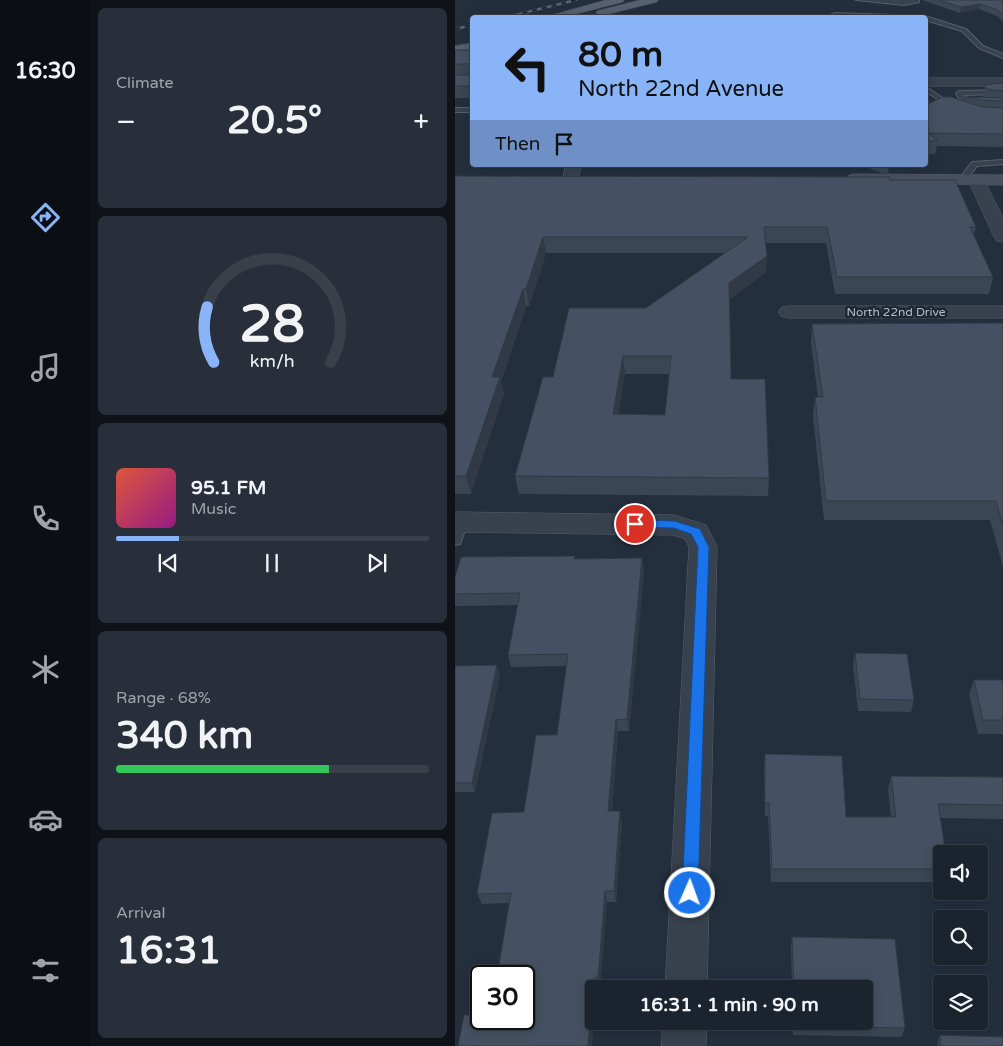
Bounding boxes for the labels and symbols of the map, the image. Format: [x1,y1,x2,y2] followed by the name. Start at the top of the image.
[846,305,946,319] street label: North 22nd Drive
[614,503,656,545] pin
[663,866,715,918] position arrow
[470,965,535,1030] speed limit sign: 30

